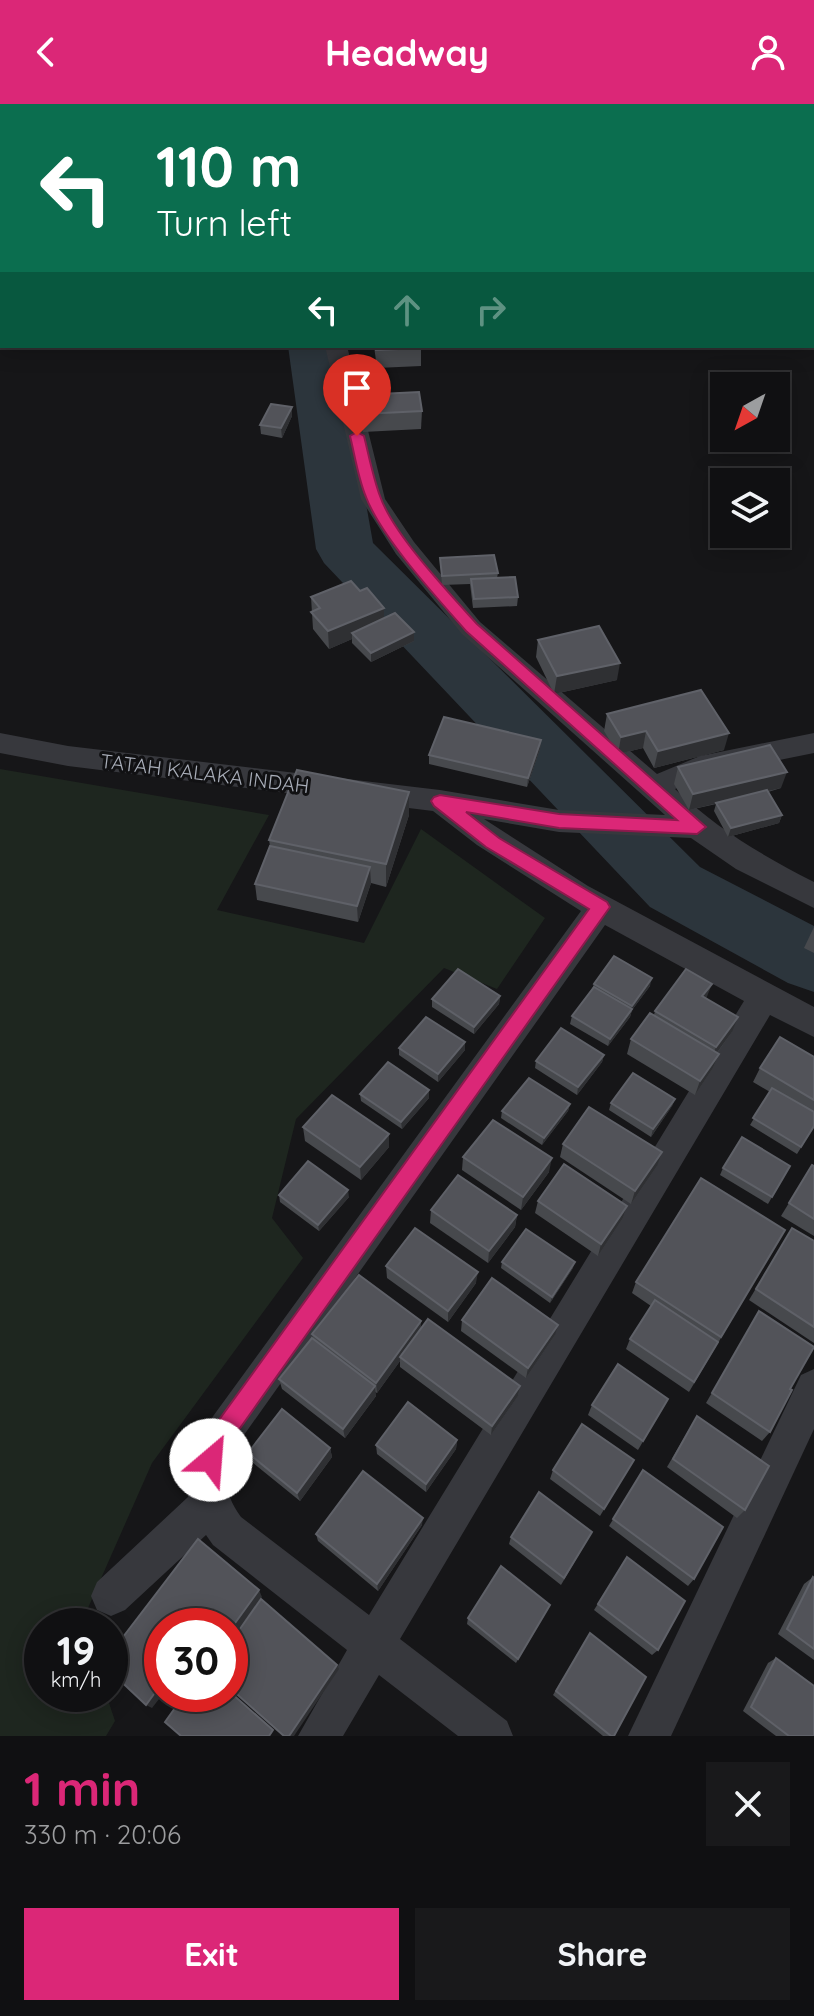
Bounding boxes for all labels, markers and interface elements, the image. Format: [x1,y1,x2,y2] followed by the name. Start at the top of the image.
[24,30,68,74] icon: back
[325,30,489,75] text: Headway
[746,30,790,74] icon: person
[156,131,301,201] text: 110 m
[24,136,128,240] icon: left
[156,200,292,245] text: Turn left
[301,288,345,332] icon: left
[385,288,429,332] icon: ahead
[469,288,513,332] icon: right
[323,354,391,436] pin
[335,366,379,410] icon: arrive
[710,372,790,452] north arrow
[710,372,790,548] map controls
[710,468,790,548] button: layers
[99,748,311,798] street label: TATAH KALAKA INDAH
[169,1418,253,1502] position arrow
[144,1608,248,1712] speed limit sign: 30
[57,1625,95,1675] text: 19
[51,1667,101,1692] text: km/h
[24,1758,140,1818] text: 1 min
[706,1762,790,1846] button: close
[24,1818,181,1851] text: 330 m · 20:06
[24,1908,399,2000] button: Exit
[415,1908,790,2000] button: Share

